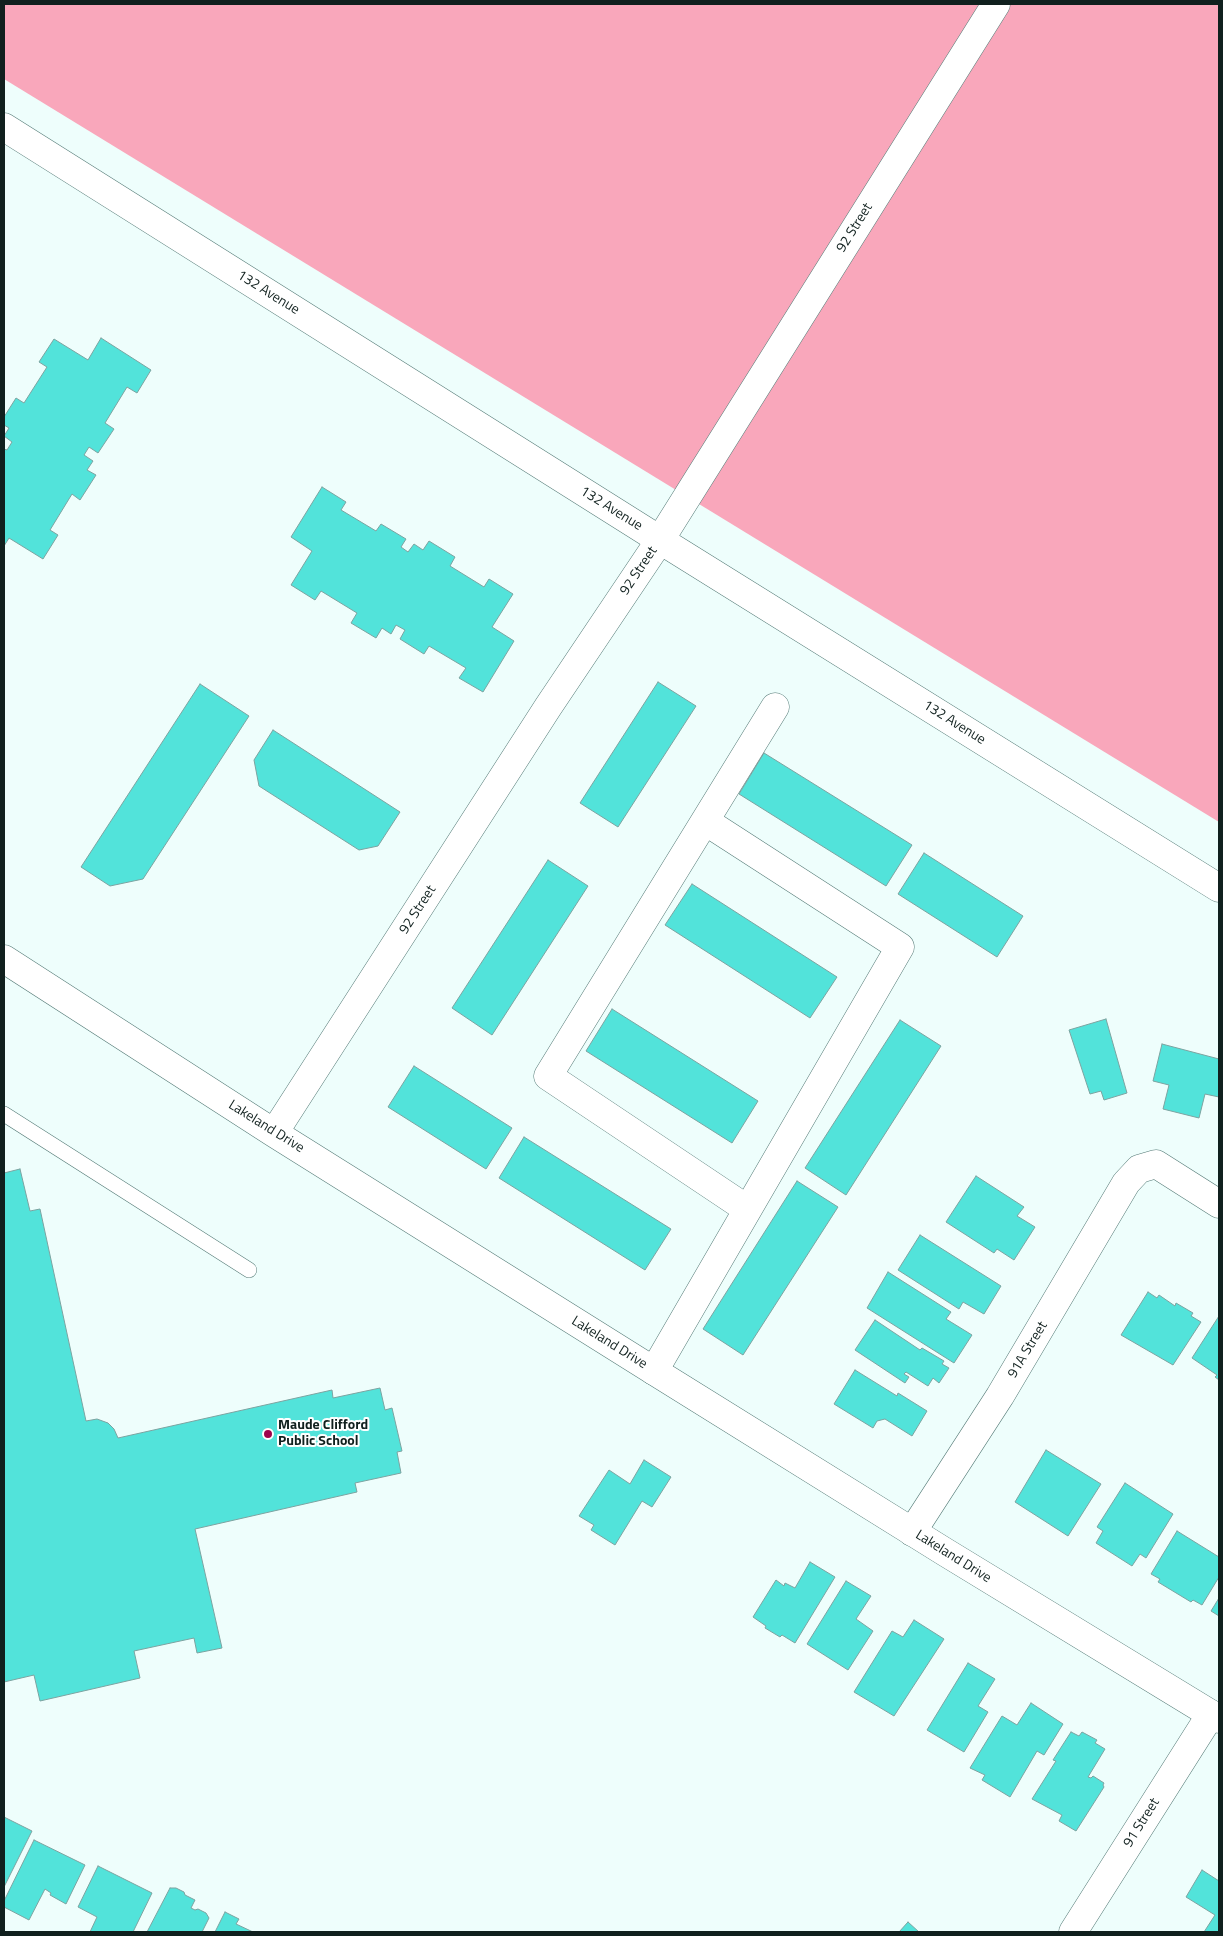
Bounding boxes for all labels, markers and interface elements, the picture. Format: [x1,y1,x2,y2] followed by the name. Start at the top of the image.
[833,200,877,256] street label: 92 Street
[234,267,302,319] street label: 132 Avenue
[577,483,645,535] street label: 132 Avenue
[617,544,661,598] street label: 92 Street
[920,697,988,749] street label: 132 Avenue
[396,882,440,938] street label: 92 Street
[225,1097,307,1157] street label: Lakeland Drive
[568,1313,650,1373] street label: Lakeland Drive
[1005,1319,1051,1381] street label: 91A Street
[278,1418,368,1450] place label: Maude Clifford Public School
[262,1428,274,1440] marker: Maude Clifford Public School
[912,1527,994,1587] street label: Lakeland Drive
[1120,1795,1164,1851] street label: 91 Street

